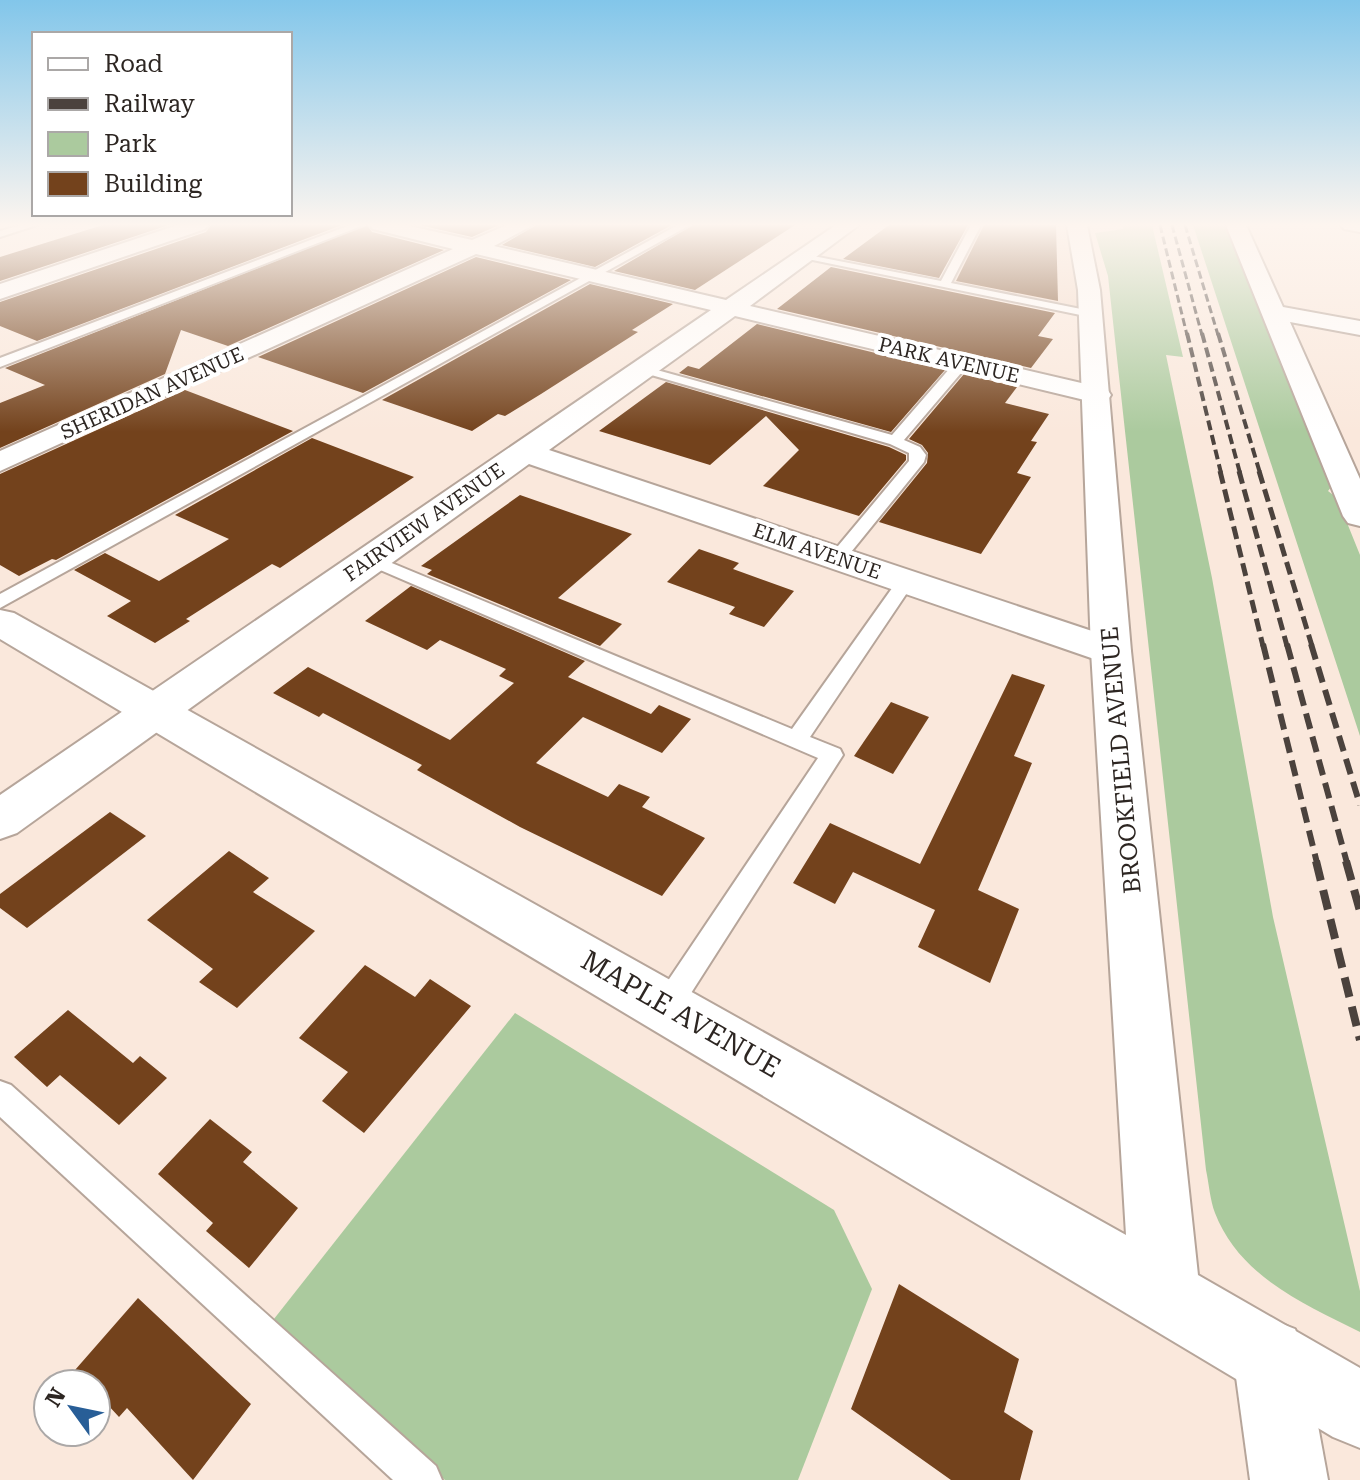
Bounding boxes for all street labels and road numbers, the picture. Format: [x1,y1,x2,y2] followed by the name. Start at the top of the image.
[876,332,1022,388] street label: PARK AVENUE
[57,342,247,444] street label: SHERIDAN AVENUE
[339,458,509,586] street label: FAIRVIEW AVENUE
[750,518,884,584] street label: ELM AVENUE
[1095,625,1147,895] street label: BROOKFIELD AVENUE
[575,944,787,1084] street label: MAPLE AVENUE

